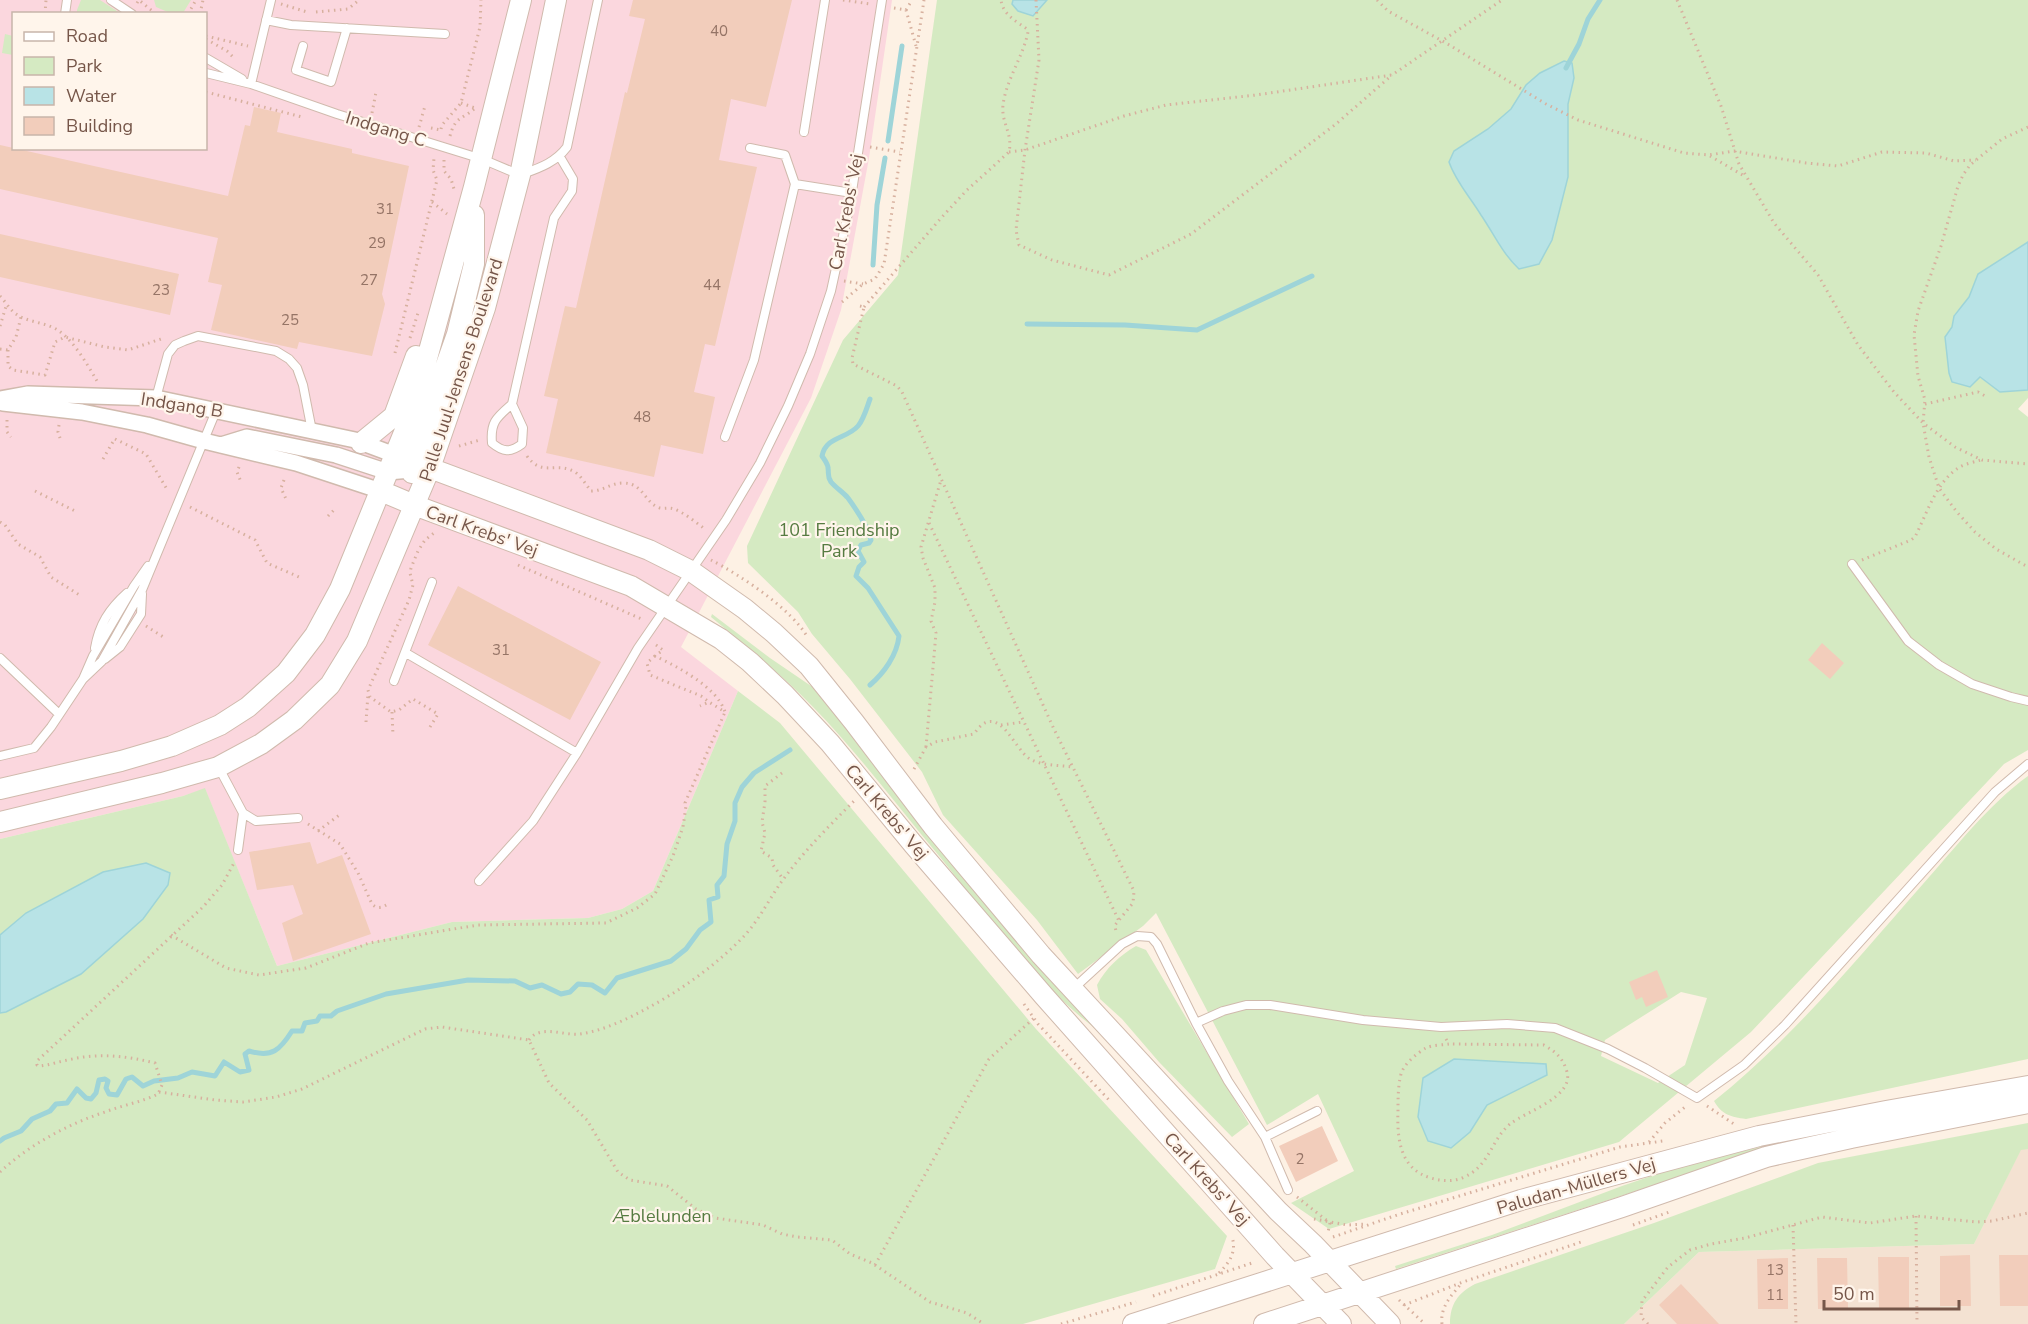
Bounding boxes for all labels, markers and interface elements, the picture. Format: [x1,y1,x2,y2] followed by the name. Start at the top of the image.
[12,12,207,150] legend
[710,21,728,41] house number: 40
[66,24,108,48] text: Road
[66,54,103,78] text: Park
[66,84,117,108] text: Water
[343,105,429,153] street label: Indgang C
[66,114,133,138] text: Building
[823,152,869,272] street label: Carl Krebs' Vej
[376,199,394,219] house number: 31
[368,233,386,253] house number: 29
[414,255,508,485] street label: Palle Juul-Jensens Boulevard
[360,270,378,290] house number: 27
[703,275,721,295] house number: 44
[152,280,170,300] house number: 23
[281,310,299,330] house number: 25
[139,387,225,423] street label: Indgang B
[633,407,651,427] house number: 48
[423,500,541,562] street label: Carl Krebs' Vej
[778,518,900,563] park label: 101 Friendship Park
[492,640,510,660] house number: 31
[840,759,934,865] street label: Carl Krebs' Vej
[1159,1127,1255,1231] street label: Carl Krebs' Vej
[1295,1149,1305,1169] house number: 2
[1494,1152,1658,1220] street label: Paludan-Müllers Vej
[612,1204,711,1228] park label: Æblelunden
[1766,1260,1784,1280] house number: 13
[1824,1273,1959,1311] scale bar
[1833,1282,1875,1306] text: 50 m
[1766,1285,1784,1305] house number: 11

